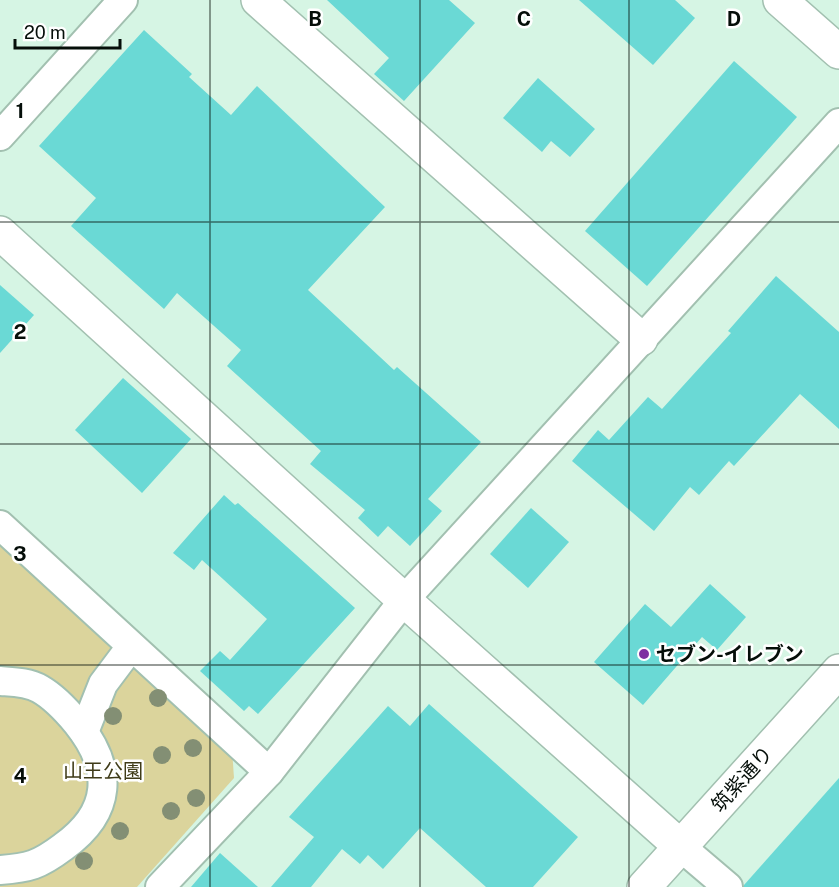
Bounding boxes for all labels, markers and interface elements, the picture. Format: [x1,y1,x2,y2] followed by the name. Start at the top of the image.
[308,7,322,31] text: B
[517,7,531,31] text: C
[727,7,741,31] text: D
[15,12,120,50] scale bar
[24,22,66,43] text: 20 m
[16,99,24,123] text: 1
[14,320,26,344] text: 2
[13,542,27,566] text: 3
[656,642,804,666] place label: セブン-イレブン
[637,647,651,661] marker: セブン-イレブン
[706,741,778,817] street label: 筑紫通り
[63,759,143,783] park label: 山王公園
[13,764,27,788] text: 4

